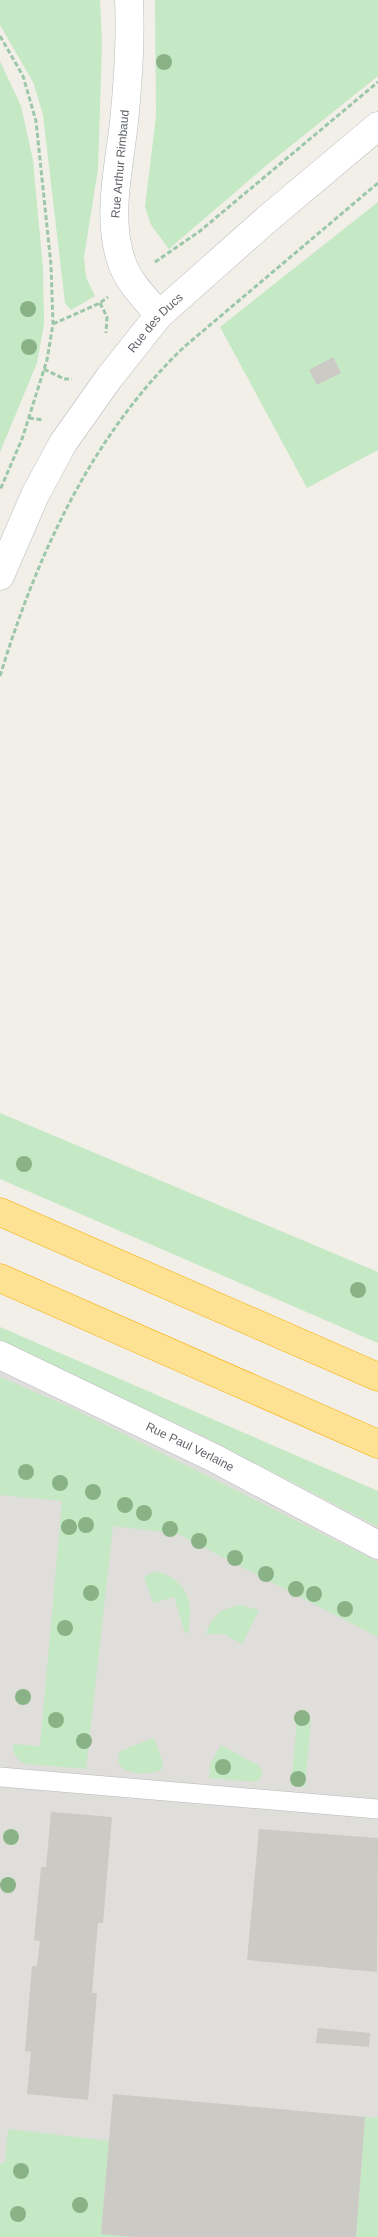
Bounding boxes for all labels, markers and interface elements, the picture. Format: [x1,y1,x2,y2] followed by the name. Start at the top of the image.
[108,109,132,219] street label: Rue Arthur Rimbaud
[125,290,186,355] street label: Rue des Ducs
[144,1419,237,1474] street label: Rue Paul Verlaine

